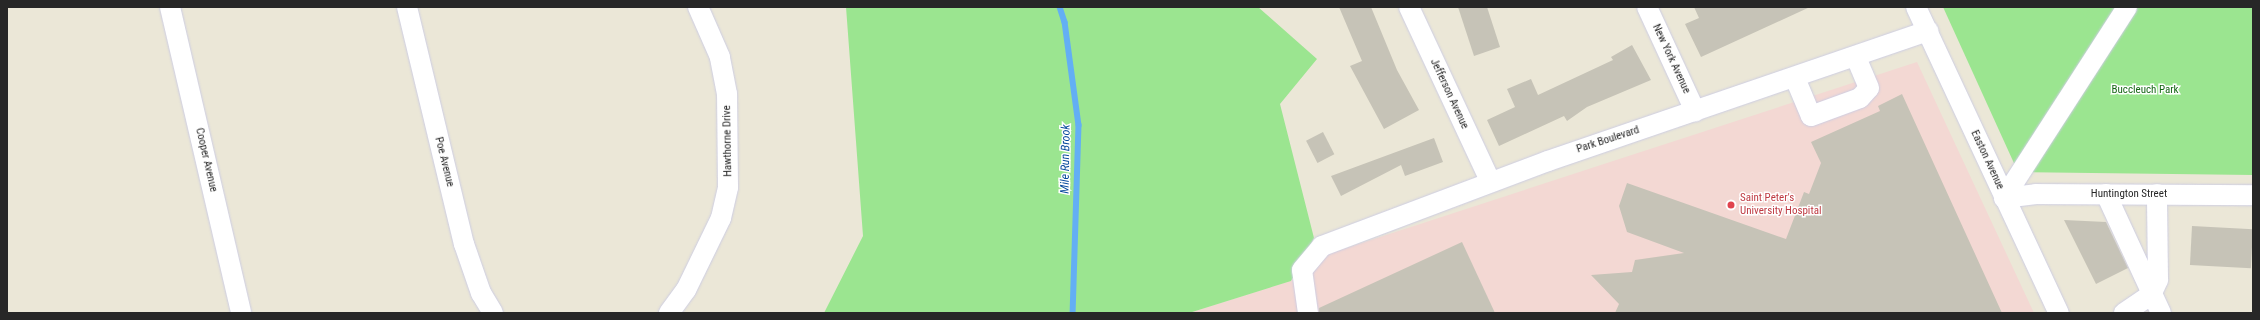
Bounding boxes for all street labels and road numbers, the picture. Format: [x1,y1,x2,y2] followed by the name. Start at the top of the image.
[1649,22,1693,96] street label: New York Avenue
[1427,57,1471,131] street label: Jefferson Avenue
[721,105,735,177] street label: Hawthorne Drive
[1575,124,1641,156] street label: Park Boulevard
[192,127,220,193] street label: Cooper Avenue
[1968,128,2006,192] street label: Easton Avenue
[431,136,457,188] street label: Poe Avenue
[2091,187,2167,201] street label: Huntington Street

